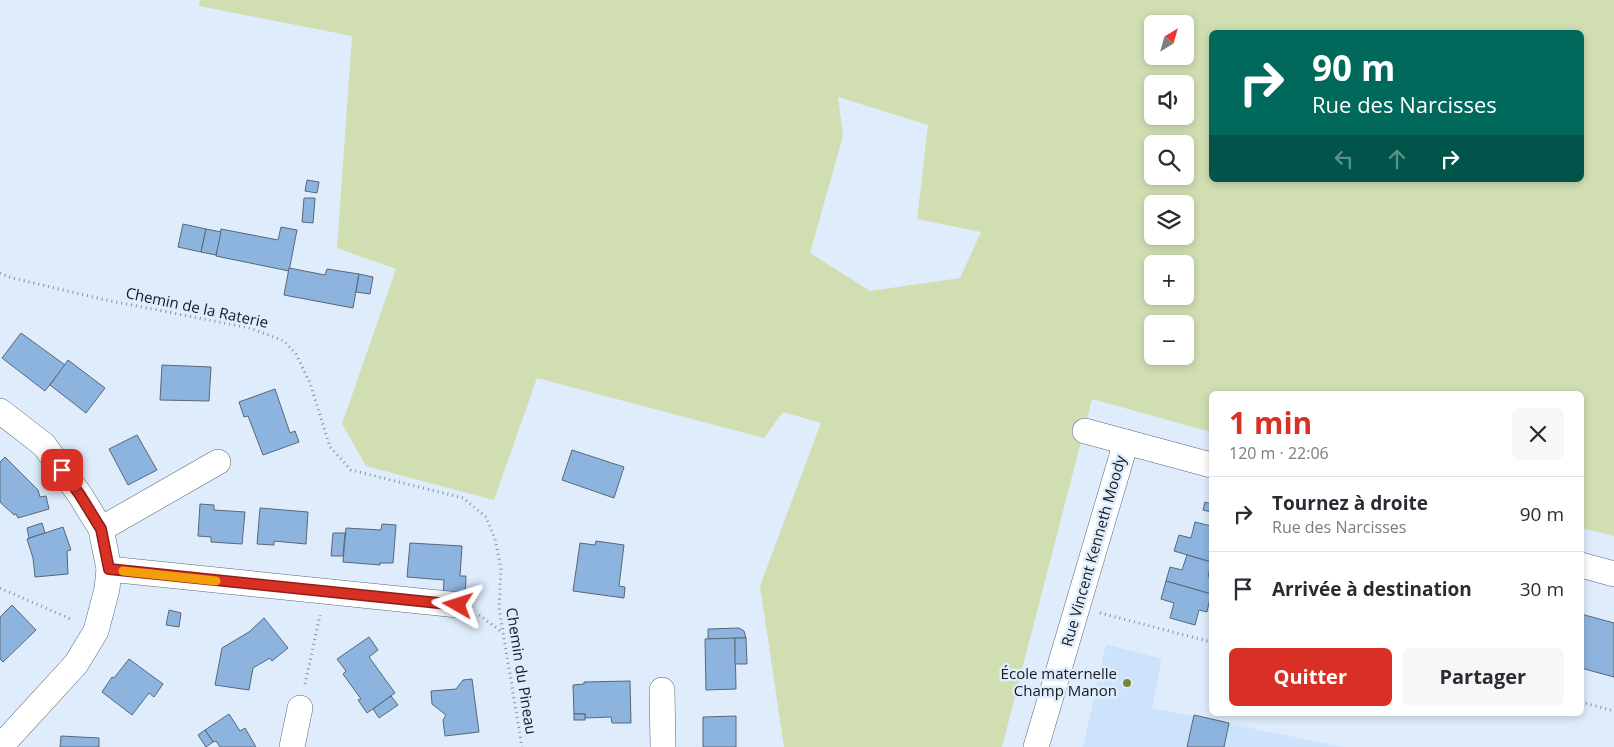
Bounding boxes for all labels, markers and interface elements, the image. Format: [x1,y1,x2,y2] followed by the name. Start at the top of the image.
[1144,15,1194,65] north arrow
[1144,15,1194,365] map controls
[1312,44,1395,91] text: 90 m
[1229,50,1294,115] icon: right
[1144,75,1194,125] button: sound
[1312,89,1497,119] text: Rue des Narcisses
[1144,135,1194,185] button: search
[1330,145,1358,173] icon: left
[1383,145,1411,173] icon: ahead
[1436,145,1464,173] icon: right
[1144,195,1194,245] button: layers
[1144,255,1194,305] button: +
[124,282,270,332] street label: Chemin de la Raterie
[1144,315,1194,365] button: −
[1229,402,1312,443] text: 1 min
[1512,408,1564,460] button: close
[1229,442,1329,464] text: 120 m · 22:06
[41,449,83,491] pin
[1056,452,1130,649] street label: Rue Vincent Kenneth Moody
[48,456,76,484] icon: arrive
[1272,490,1428,516] text: Tournez à droite
[1229,500,1257,528] icon: right
[1520,501,1564,527] text: 90 m
[1272,516,1406,538] text: Rue des Narcisses
[1229,575,1257,603] icon: arrive
[1272,576,1472,602] text: Arrivée à destination
[1520,576,1564,602] text: 30 m
[431,578,483,630] position arrow
[502,606,542,736] street label: Chemin du Pineau
[1229,648,1392,706] button: Quitter
[1402,648,1564,706] button: Partager
[1001,663,1117,700] place label: École maternelle Champ Manon
[1121,677,1133,689] marker: École maternelle Champ Manon

